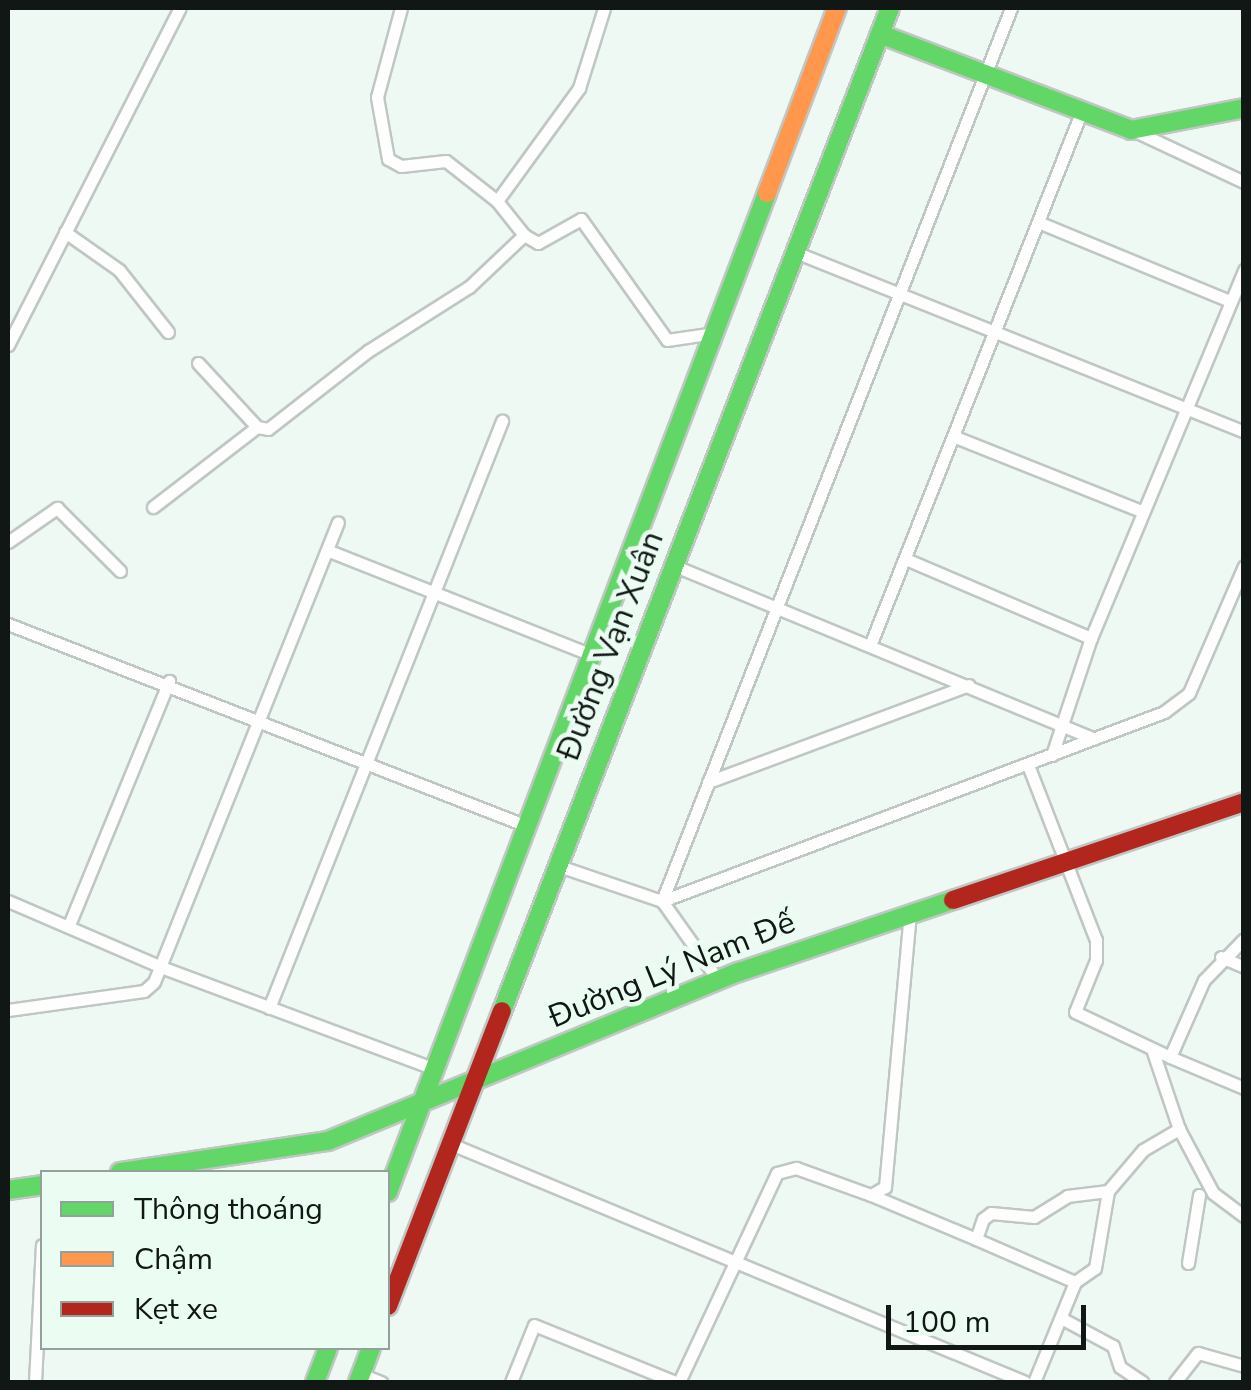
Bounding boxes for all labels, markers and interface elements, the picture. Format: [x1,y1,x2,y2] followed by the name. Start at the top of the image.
[550,526,672,766] street label: Đường Vạn Xuân
[543,903,801,1037] street label: Đường Lý Nam Đế
[40,1170,390,1350] legend
[134,1189,323,1230] text: Thông thoáng
[134,1239,213,1280] text: Chậm
[891,1285,1091,1347] scale bar
[134,1289,218,1330] text: Kẹt xe
[903,1302,990,1343] text: 100 m

